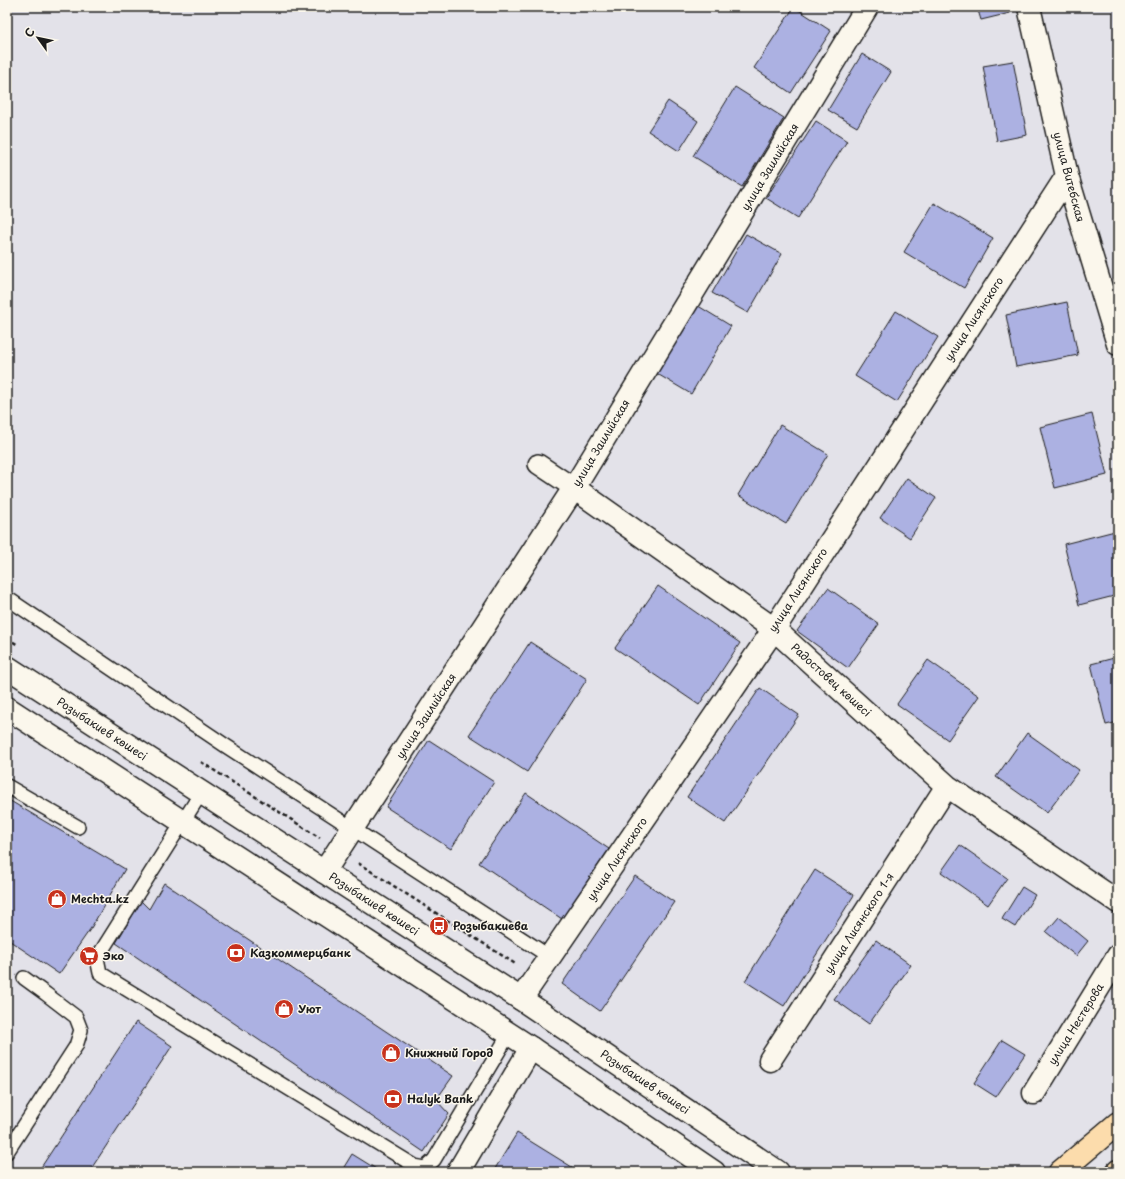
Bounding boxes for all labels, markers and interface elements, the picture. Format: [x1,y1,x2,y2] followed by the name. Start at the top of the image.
[18,18,58,58] north arrow
[20,24,39,40] text: С
[737,120,802,214] street label: улица Заилийская
[1049,130,1090,224] street label: улица Витебская
[940,273,1007,364] street label: улица Лисянского
[568,396,633,490] street label: улица Заилийская
[764,544,831,635] street label: улица Лисянского
[787,639,875,720] street label: Радостовец көшесі
[391,669,460,762] street label: улица Заилийская
[54,693,151,764] street label: Розыбакиев көшесі
[582,813,651,904] street label: улица Лисянского
[326,868,423,939] street label: Розыбакиев көшесі
[819,869,898,977] street label: улица Лисянского 1-я
[46,888,68,910] shop icon: Mechta.kz
[71,890,129,907] place label: Mechta.kz
[428,915,450,937] bus stop icon: Розыбакиева
[453,917,529,934] place label: Розыбакиева
[225,942,247,964] bank icon: Казкоммерцбанк
[250,944,352,961] place label: Казкоммерцбанк
[78,945,100,967] supermarket icon: Эко
[102,947,125,964] place label: Эко
[1044,979,1108,1068] street label: улица Нестерова
[273,998,295,1020] shop icon: Уют
[298,1000,321,1017] place label: Уют
[380,1042,402,1064] shop icon: Книжный Город
[405,1044,493,1061] place label: Книжный Город
[597,1045,694,1118] street label: Розыбакиев көшесі
[382,1088,404,1110] bank icon: Halyk Bank
[407,1090,474,1107] place label: Halyk Bank

